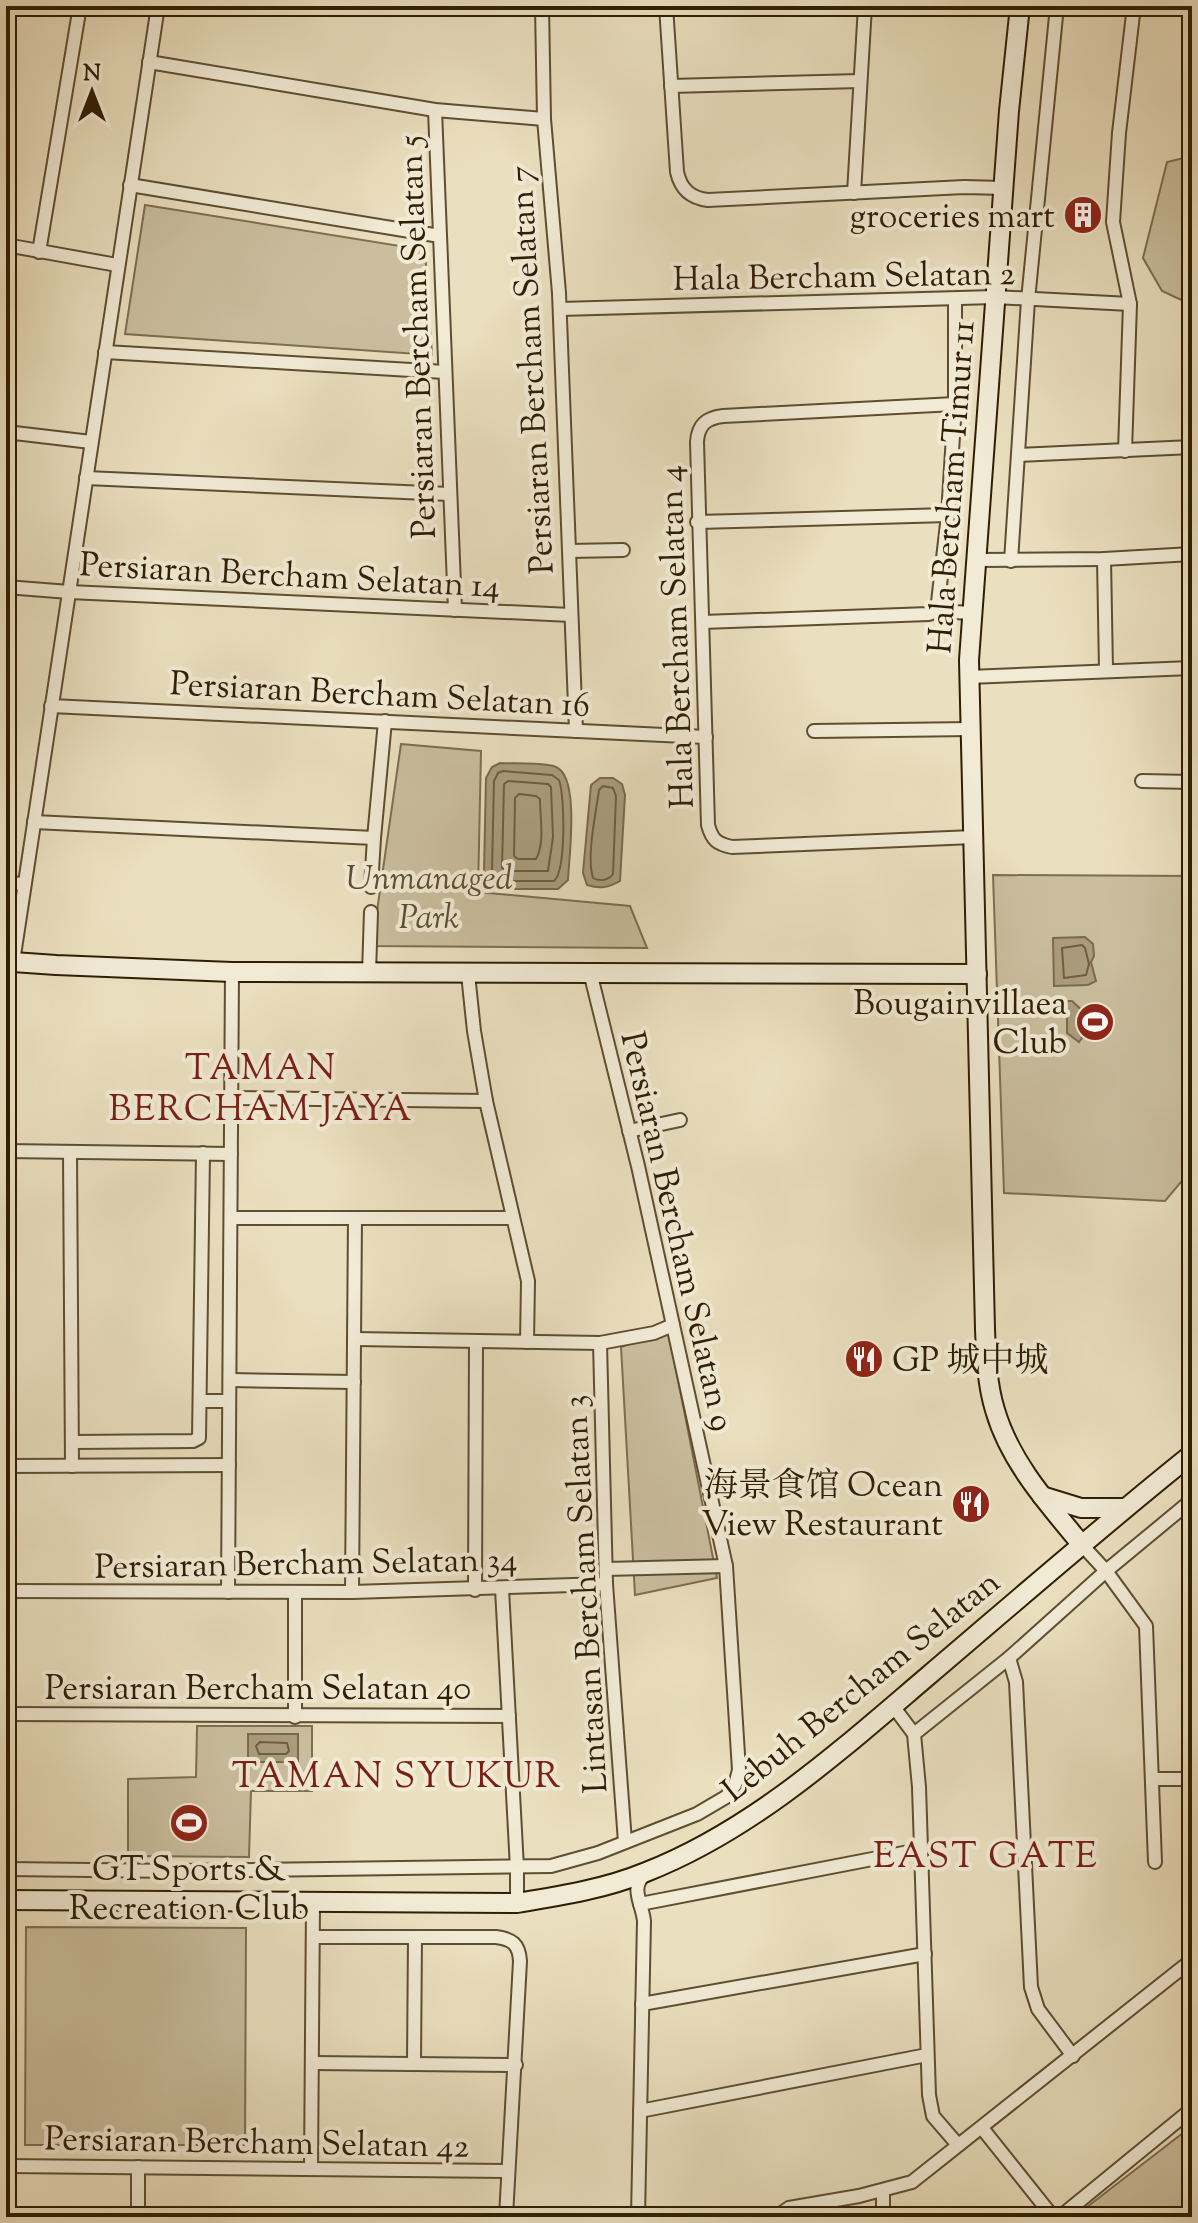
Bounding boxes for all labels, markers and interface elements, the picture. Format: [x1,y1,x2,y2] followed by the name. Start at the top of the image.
[52,52,132,132] north arrow
[83,59,101,91] text: N
[388,134,451,539] street label: Persiaran Bercham Selatan 5
[498,164,569,575] street label: Persiaran Bercham Selatan 7
[849,194,1055,243] place label: groceries mart
[1062,194,1104,236] building icon: groceries mart
[672,251,1016,306] street label: Hala Bercham Selatan 2
[917,319,990,655] street label: Hala Bercham Timur 11
[648,464,709,809] street label: Hala Bercham Selatan 4
[79,542,501,613] street label: Persiaran Bercham Selatan 14
[169,661,591,732] street label: Persiaran Bercham Selatan 16
[345,856,513,944] park label: Unmanaged Park
[853,981,1067,1069] place label: Bougainvillaea Club
[1074,1001,1116,1043] sports icon: Bougainvillaea Club
[606,1027,745,1436] street label: Persiaran Bercham Selatan 9
[109,1044,413,1137] district label: TAMAN BERCHAM JAYA
[843,1338,885,1380] restaurant icon: GP 城中城
[892,1338,1048,1387] place label: GP 城中城
[553,1393,622,1794] street label: Lintasan Bercham Selatan 3
[701,1463,943,1551] place label: 海景食馆 Ocean View Restaurant
[950,1483,992,1525] restaurant icon: 海景食馆 Ocean View Restaurant
[94,1537,518,1594] street label: Persiaran Bercham Selatan 34
[712,1560,1012,1816] street label: Lebuh Bercham Selatan
[45,1666,471,1715] street label: Persiaran Bercham Selatan 40
[232,1752,562,1804] district label: TAMAN SYUKUR
[168,1802,210,1844] sports icon: GT Sports & Recreation Club
[873,1832,1099,1884] district label: EAST GATE
[69,1847,309,1935] place label: GT Sports & Recreation Club
[44,2116,470,2173] street label: Persiaran Bercham Selatan 42

